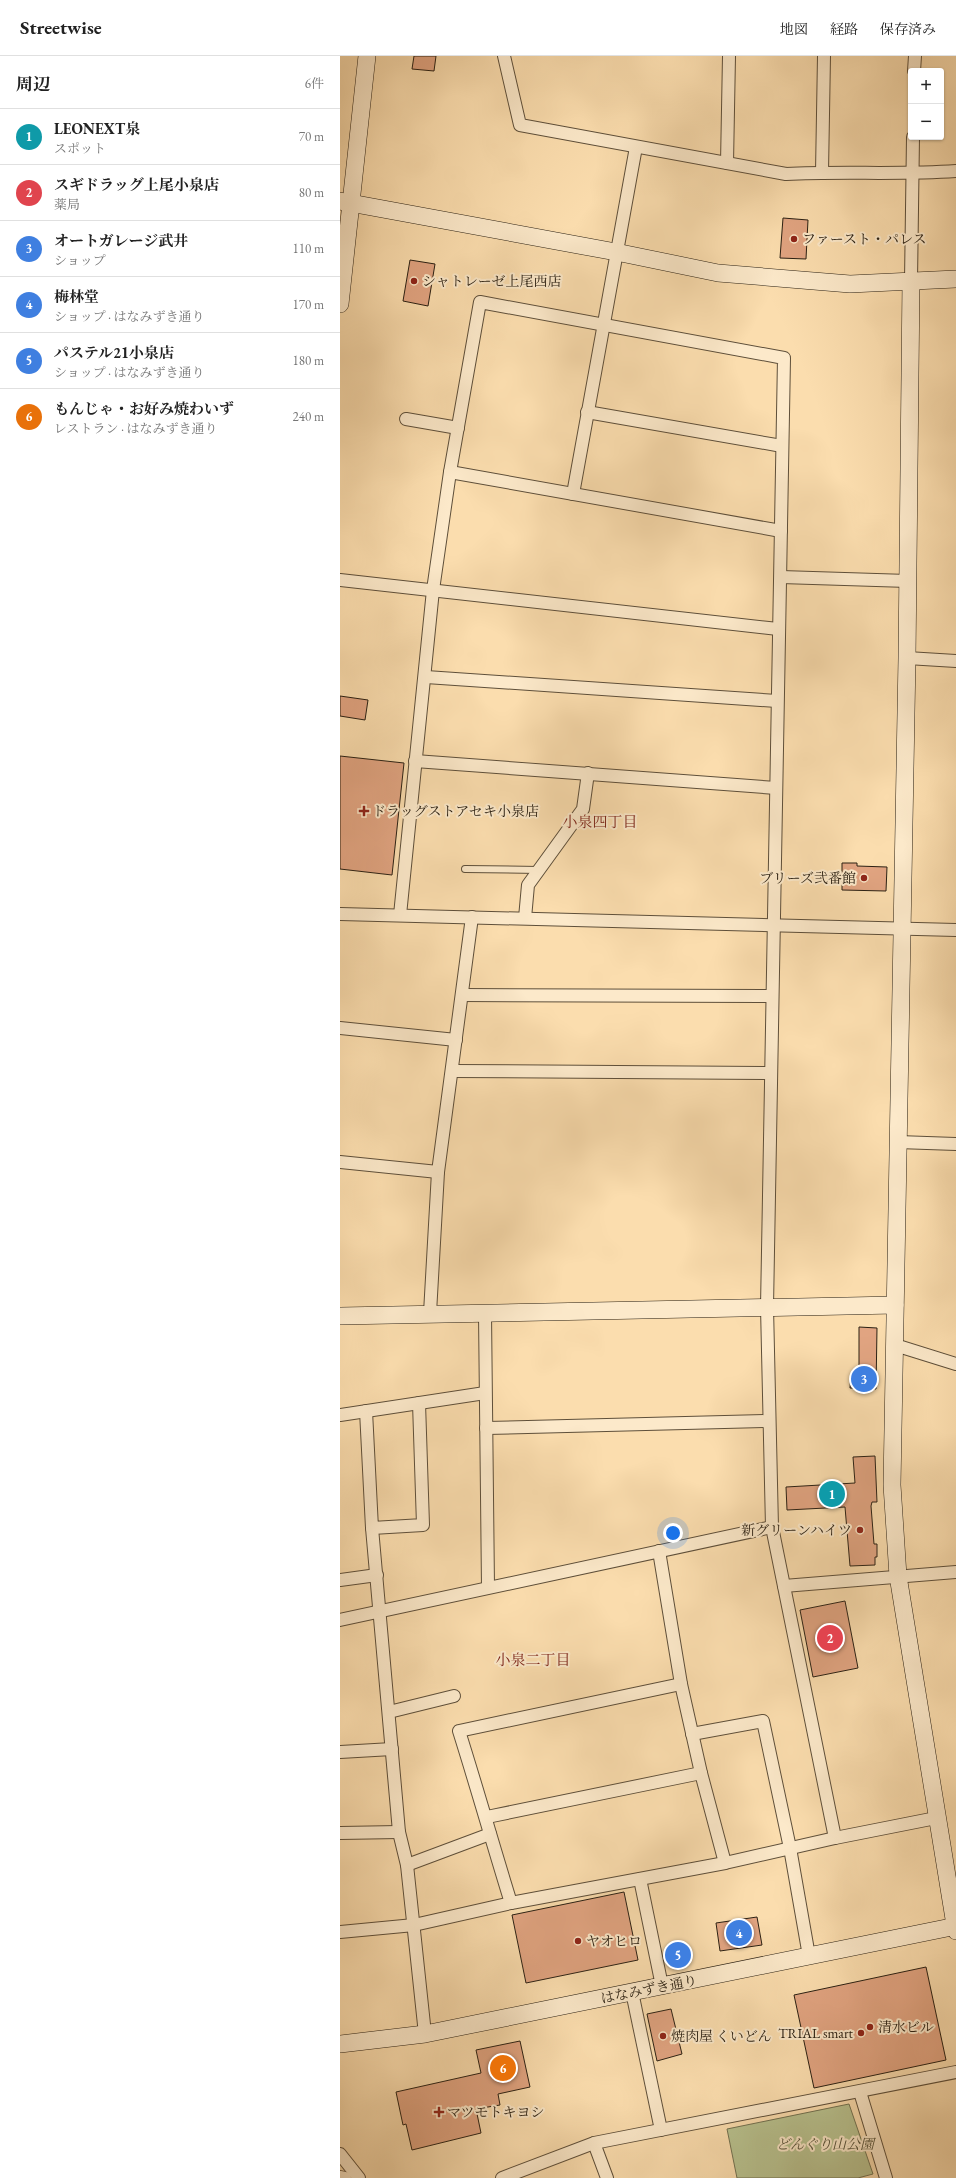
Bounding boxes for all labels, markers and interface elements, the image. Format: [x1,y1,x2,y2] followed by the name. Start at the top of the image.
[20,15,102,40] text: Streetwise
[780,20,808,38] text: 地図
[830,20,858,38] text: 経路
[880,20,936,38] text: 保存済み
[908,68,944,140] map controls
[908,68,944,104] button: +
[16,73,50,95] text: 周辺
[305,75,324,92] text: 6件
[908,104,944,140] button: −
[54,119,140,138] text: LEONEXT泉
[26,128,32,145] text: 1
[299,128,324,145] text: 70 m
[54,140,106,157] text: スポット
[54,175,219,194] text: スギドラッグ上尾小泉店
[26,184,32,201] text: 2
[299,184,324,201] text: 80 m
[54,196,80,213] text: 薬局
[802,230,927,248] place label: ファースト・パレス
[54,231,188,250] text: オートガレージ武井
[789,234,799,244] marker: ファースト・パレス
[26,240,32,257] text: 3
[293,240,324,257] text: 110 m
[54,252,106,269] text: ショップ
[422,272,561,290] place label: シャトレーゼ上尾西店
[409,276,419,286] marker: シャトレーゼ上尾西店
[54,287,99,306] text: 梅林堂
[26,296,32,313] text: 4
[293,296,324,313] text: 170 m
[54,308,205,325] text: ショップ · はなみずき通り
[54,343,174,362] text: パステル21小泉店
[26,352,32,369] text: 5
[293,352,324,369] text: 180 m
[54,364,205,381] text: ショップ · はなみずき通り
[54,399,234,418] text: もんじゃ・お好み焼わいず
[26,408,32,425] text: 6
[293,408,324,425] text: 240 m
[54,420,217,437] text: レストラン · はなみずき通り
[372,802,539,820] place label: ドラッグストアセキ小泉店
[359,806,369,816] marker: ドラッグストアセキ小泉店
[562,812,638,831] district label: 小泉四丁目
[759,869,856,887] place label: ブリーズ弐番館
[859,873,869,883] marker: ブリーズ弐番館
[851,1364,877,1394] pin: 3
[819,1479,845,1509] pin: 1
[741,1521,852,1539] place label: 新グリーンハイツ
[663,1523,683,1543] your location
[855,1525,865,1535] marker: 新グリーンハイツ
[817,1623,843,1653] pin: 2
[495,1650,571,1669] district label: 小泉二丁目
[726,1918,752,1948] pin: 4
[586,1932,642,1950] place label: ヤオヒロ
[573,1936,583,1946] marker: ヤオヒロ
[665,1940,691,1970] pin: 5
[599,1971,699,2007] street label: はなみずき通り
[878,2018,934,2036] place label: 清水ビル
[865,2022,875,2032] marker: 清水ビル
[778,2024,854,2042] place label: TRIAL smart
[671,2027,772,2045] place label: 焼肉屋 くいどん
[856,2028,866,2038] marker: TRIAL smart
[658,2031,668,2041] marker: 焼肉屋 くいどん
[490,2053,516,2083] pin: 6
[447,2103,545,2121] place label: マツモトキヨシ
[434,2107,444,2117] marker: マツモトキヨシ
[776,2135,876,2153] park label: どんぐり山公園

